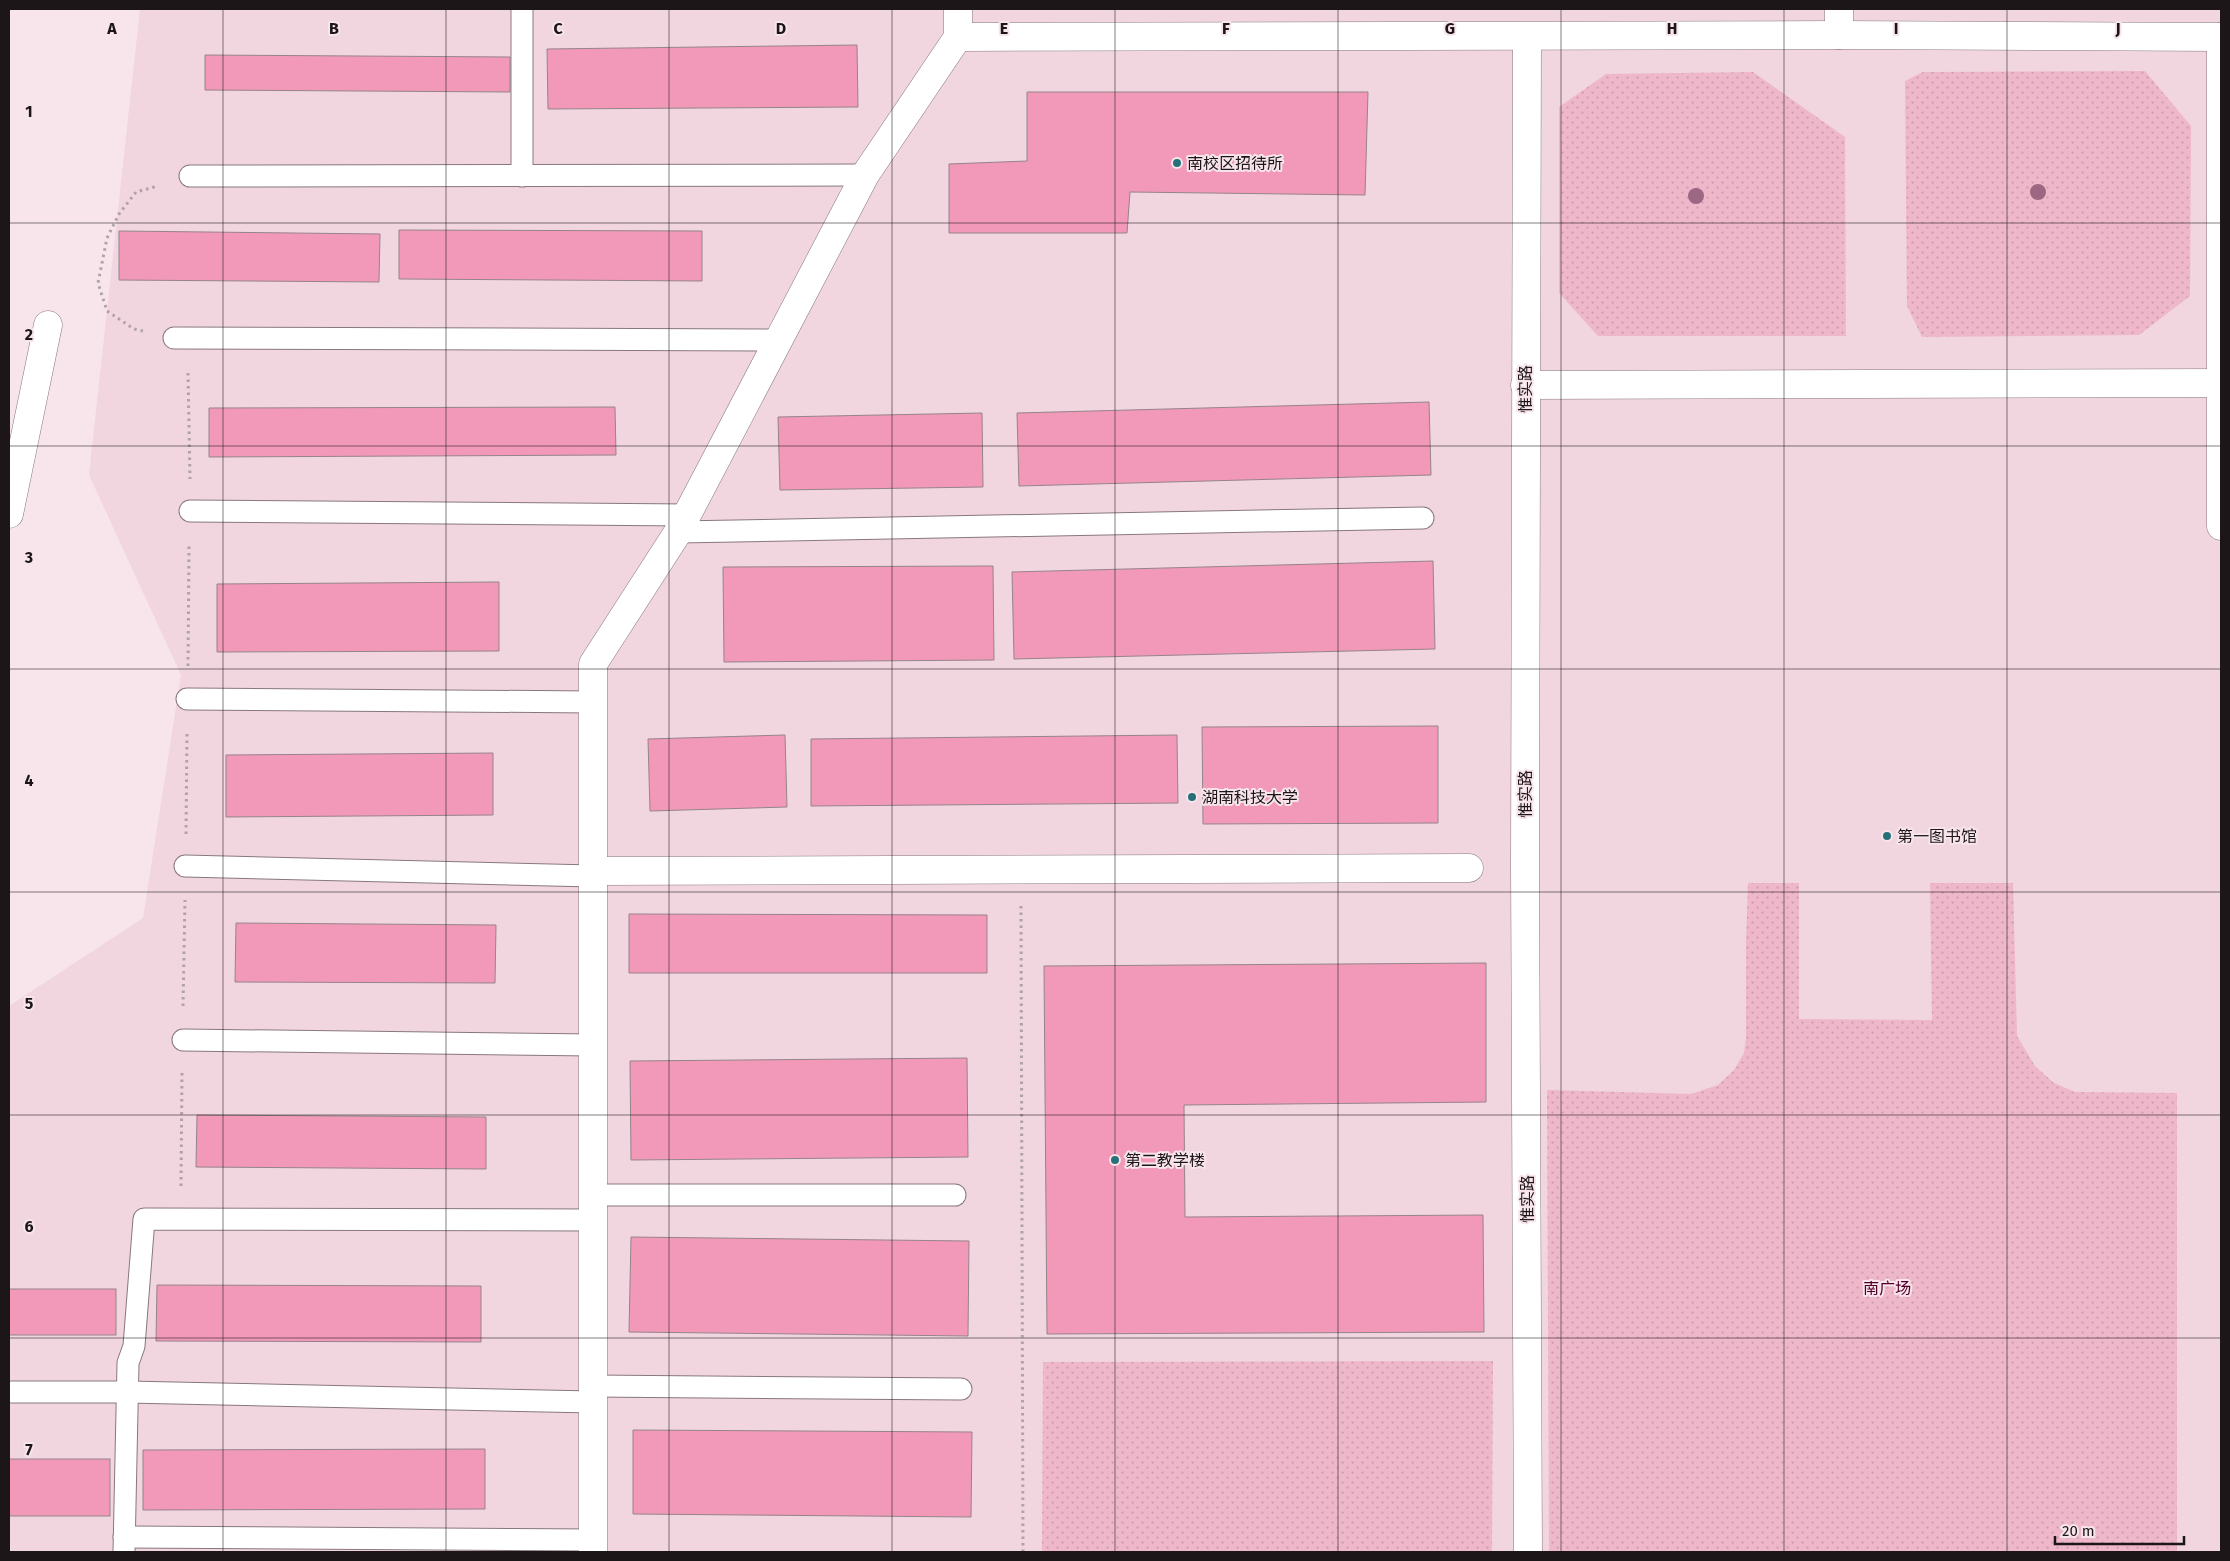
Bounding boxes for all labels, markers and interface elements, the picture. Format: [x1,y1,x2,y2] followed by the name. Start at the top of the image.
[106,19,117,38] text: A
[329,19,339,38] text: B
[553,19,563,38] text: C
[776,19,786,38] text: D
[1000,19,1008,38] text: E
[1222,19,1230,38] text: F
[1445,19,1455,38] text: G
[1667,19,1677,38] text: H
[1894,19,1898,38] text: I
[2114,19,2121,38] text: J
[25,102,33,121] text: 1
[1187,154,1283,173] place label: 南校区招待所
[1171,157,1183,169] marker: 南校区招待所
[25,325,33,344] text: 2
[1516,365,1535,413] street label: 惟实路
[24,548,33,567] text: 3
[1516,770,1535,818] street label: 惟实路
[24,771,34,790] text: 4
[1202,788,1298,807] place label: 湖南科技大学
[1186,791,1198,803] marker: 湖南科技大学
[1897,827,1977,846] place label: 第一图书馆
[1881,830,1893,842] marker: 第一图书馆
[25,994,34,1013] text: 5
[1125,1151,1205,1170] place label: 第二教学楼
[1109,1154,1121,1166] marker: 第二教学楼
[1518,1175,1537,1223] street label: 惟实路
[24,1217,34,1236] text: 6
[1863,1279,1911,1298] park label: 南广场
[25,1440,33,1459] text: 7
[2055,1514,2184,1546] scale bar
[2062,1522,2095,1540] text: 20 m

